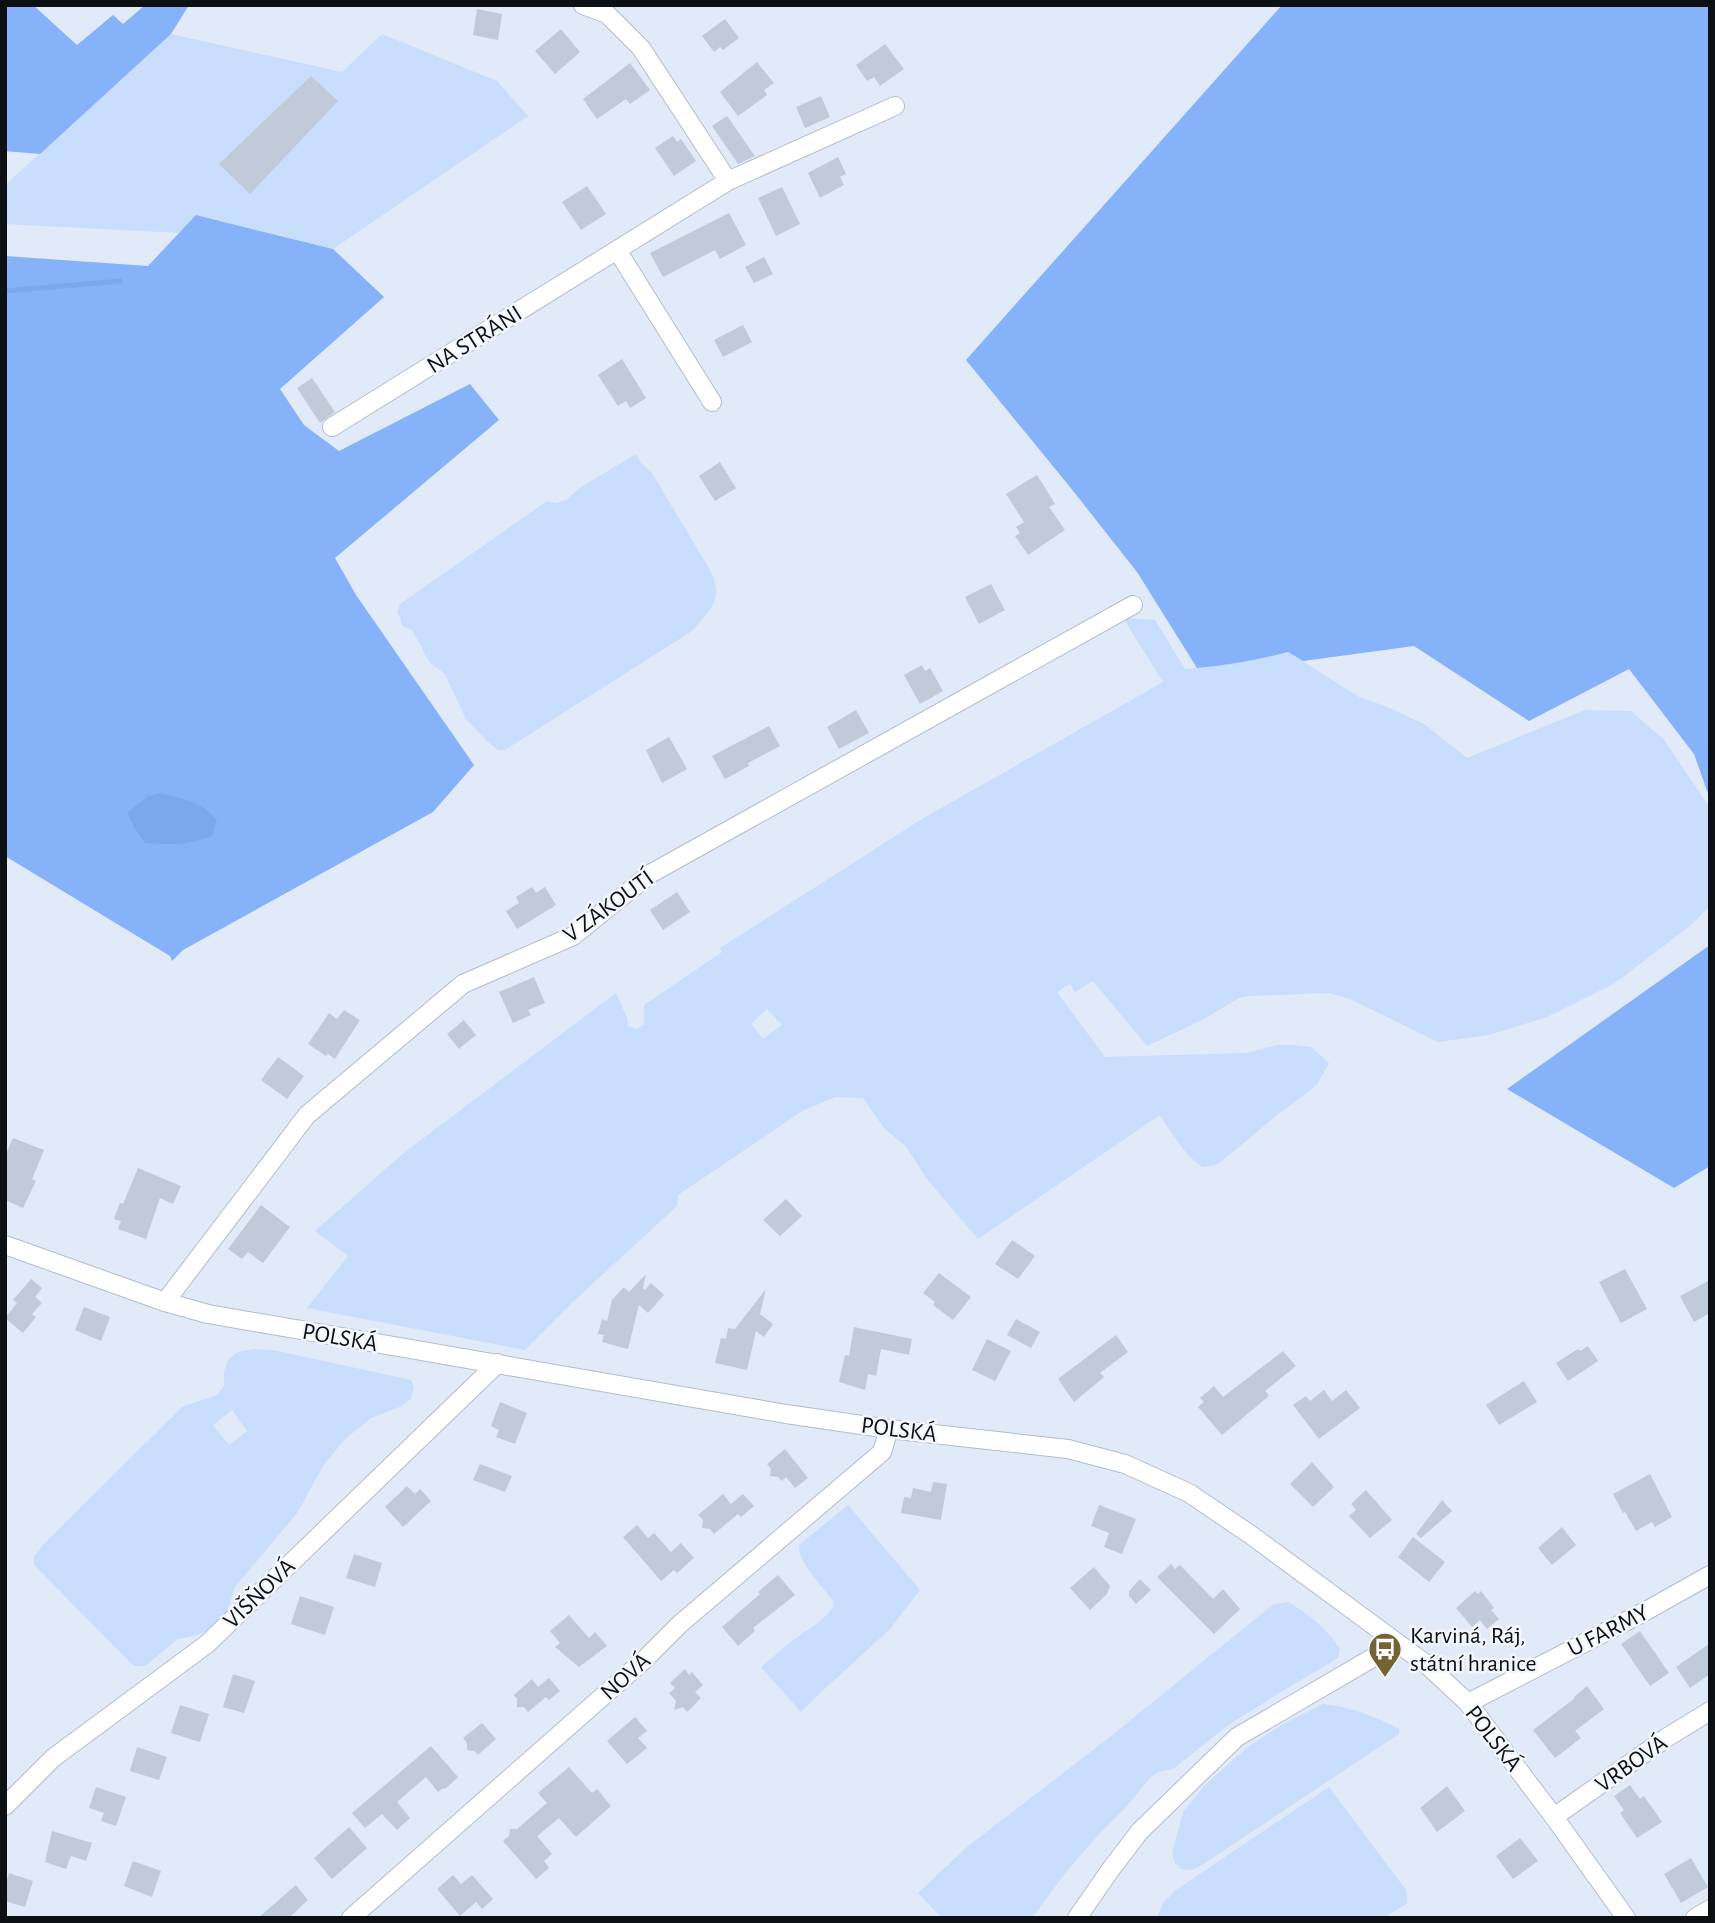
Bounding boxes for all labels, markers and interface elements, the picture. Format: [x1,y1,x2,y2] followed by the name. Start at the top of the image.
[422,300,526,378] street label: NA STRÁNI
[558,864,659,947] street label: V ZÁKOUTÍ
[300,1318,380,1356] street label: POLSKÁ
[860,1411,938,1447] street label: POLSKÁ
[218,1553,300,1633] street label: VIŠŇOVÁ
[1564,1600,1653,1661] street label: U FARMY
[1410,1624,1537,1676] place label: Karviná, Ráj, státní hranice
[1366,1630,1404,1679] bus stop icon: Karviná, Ráj, státní hranice
[595,1647,655,1705] street label: NOVÁ
[1460,1700,1528,1776] street label: POLSKÁ
[1590,1729,1672,1797] street label: VRBOVÁ

